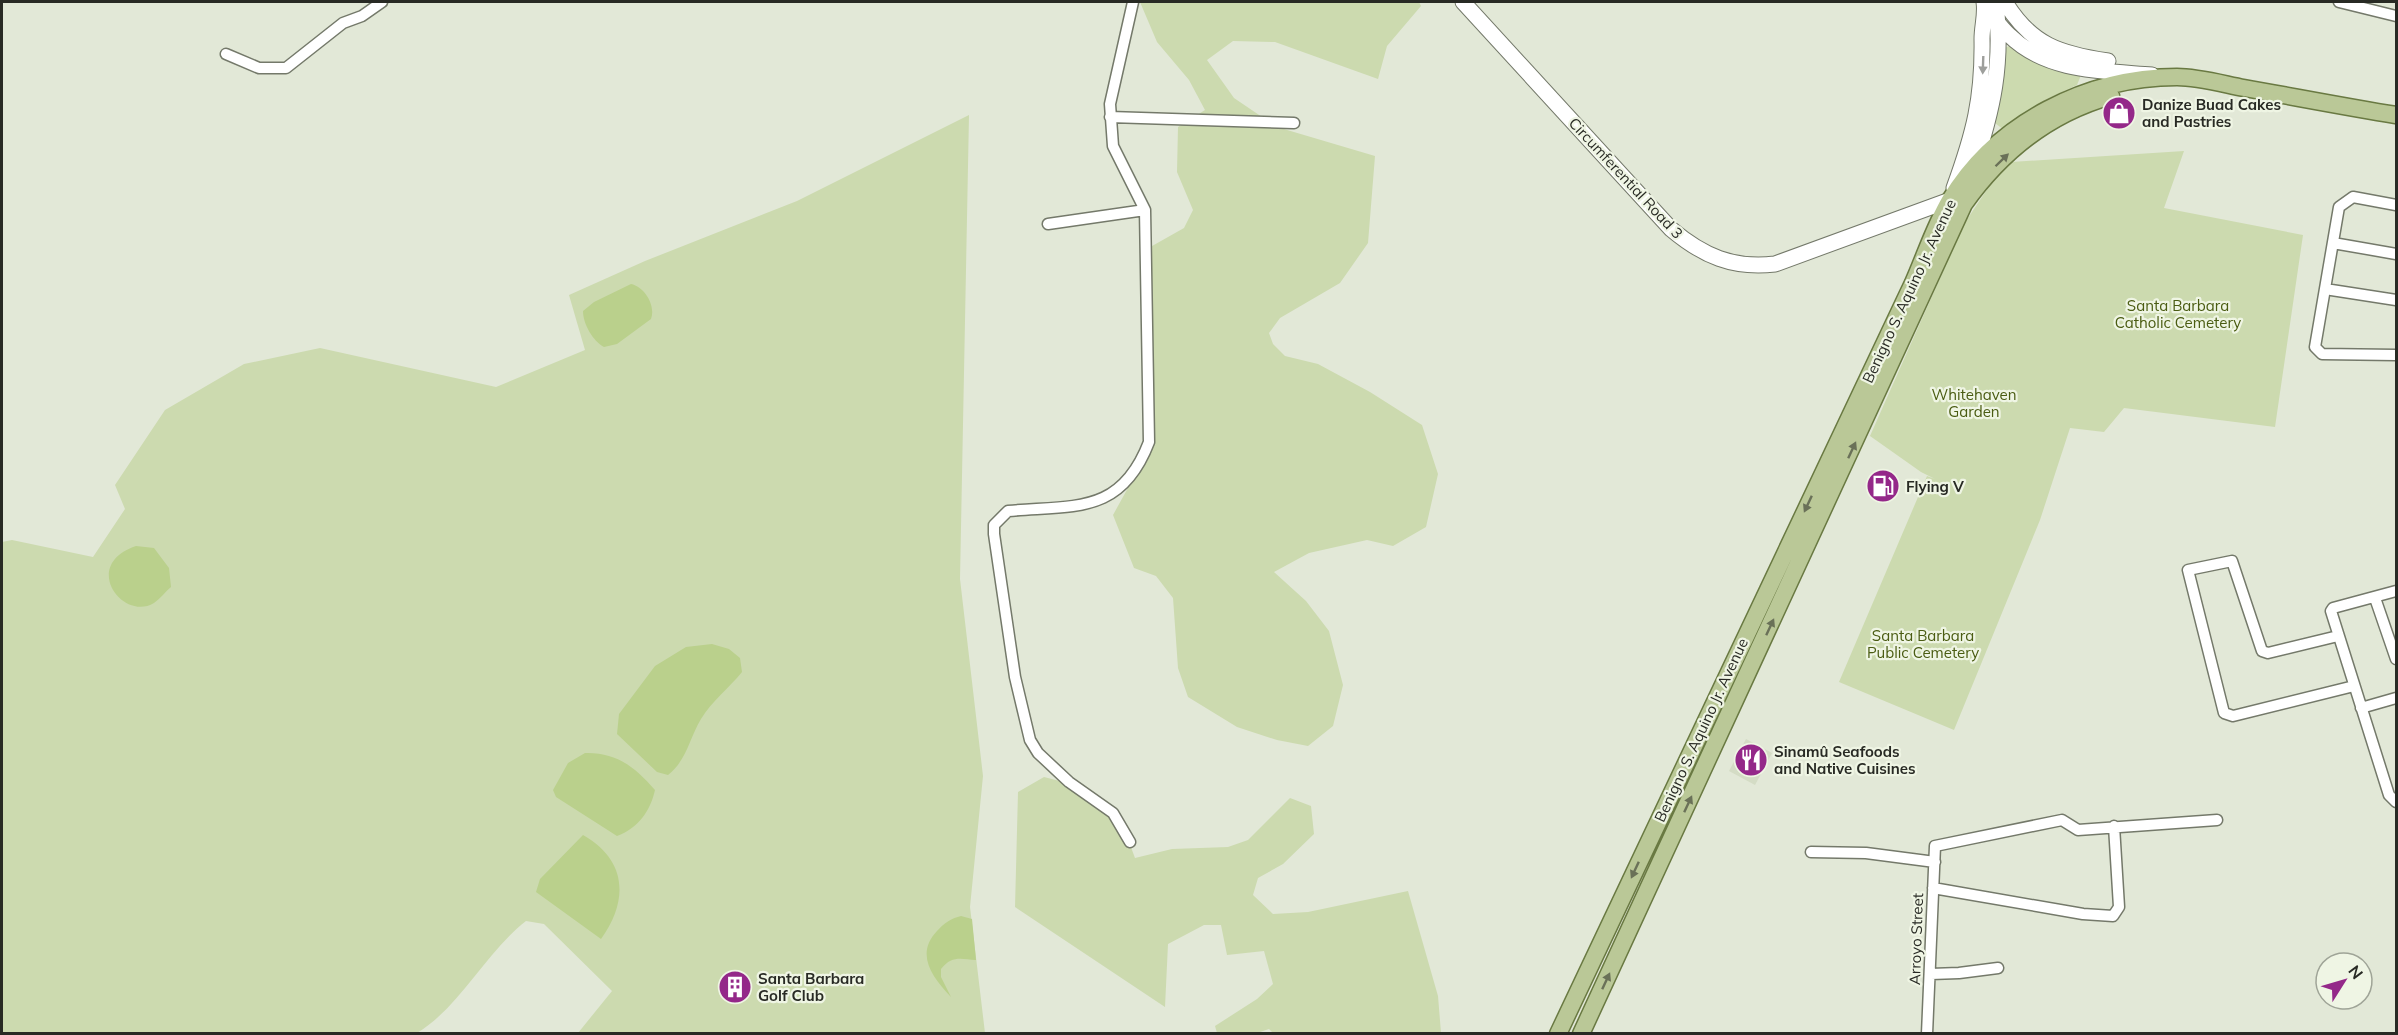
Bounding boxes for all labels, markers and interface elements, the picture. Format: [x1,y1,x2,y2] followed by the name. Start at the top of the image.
[1978,56,1988,75] one-way arrow
[2101,95,2137,131] shop icon: Danize Buad Cakes and Pastries
[2142,95,2281,131] place label: Danize Buad Cakes and Pastries
[1565,113,1687,243] street label: Circumferential Road 3
[1994,153,2008,167] one-way arrow
[1858,196,1960,386] street label: Benigno S. Aquino Jr. Avenue
[2115,296,2241,332] park label: Santa Barbara Catholic Cemetery
[1932,385,2016,421] park label: Whitehaven Garden
[1847,440,1857,458] one-way arrow
[1865,468,1901,504] fuel station icon: Flying V
[1906,477,1964,496] place label: Flying V
[1803,496,1812,513] one-way arrow
[1765,617,1775,635] one-way arrow
[1867,626,1979,662] park label: Santa Barbara Public Cemetery
[1650,635,1752,825] street label: Benigno S. Aquino Jr. Avenue
[1733,742,1769,778] restaurant icon: Sinamû Seafoods and Native Cuisines
[1774,742,1915,778] place label: Sinamû Seafoods and Native Cuisines
[1684,795,1693,812] one-way arrow
[1630,862,1639,879] one-way arrow
[1905,893,1927,985] street label: Arroyo Street
[2314,951,2374,1011] north arrow
[2344,961,2368,983] text: N
[717,969,753,1005] building icon: Santa Barbara Golf Club
[758,969,864,1005] place label: Santa Barbara Golf Club
[1601,972,1610,989] one-way arrow

